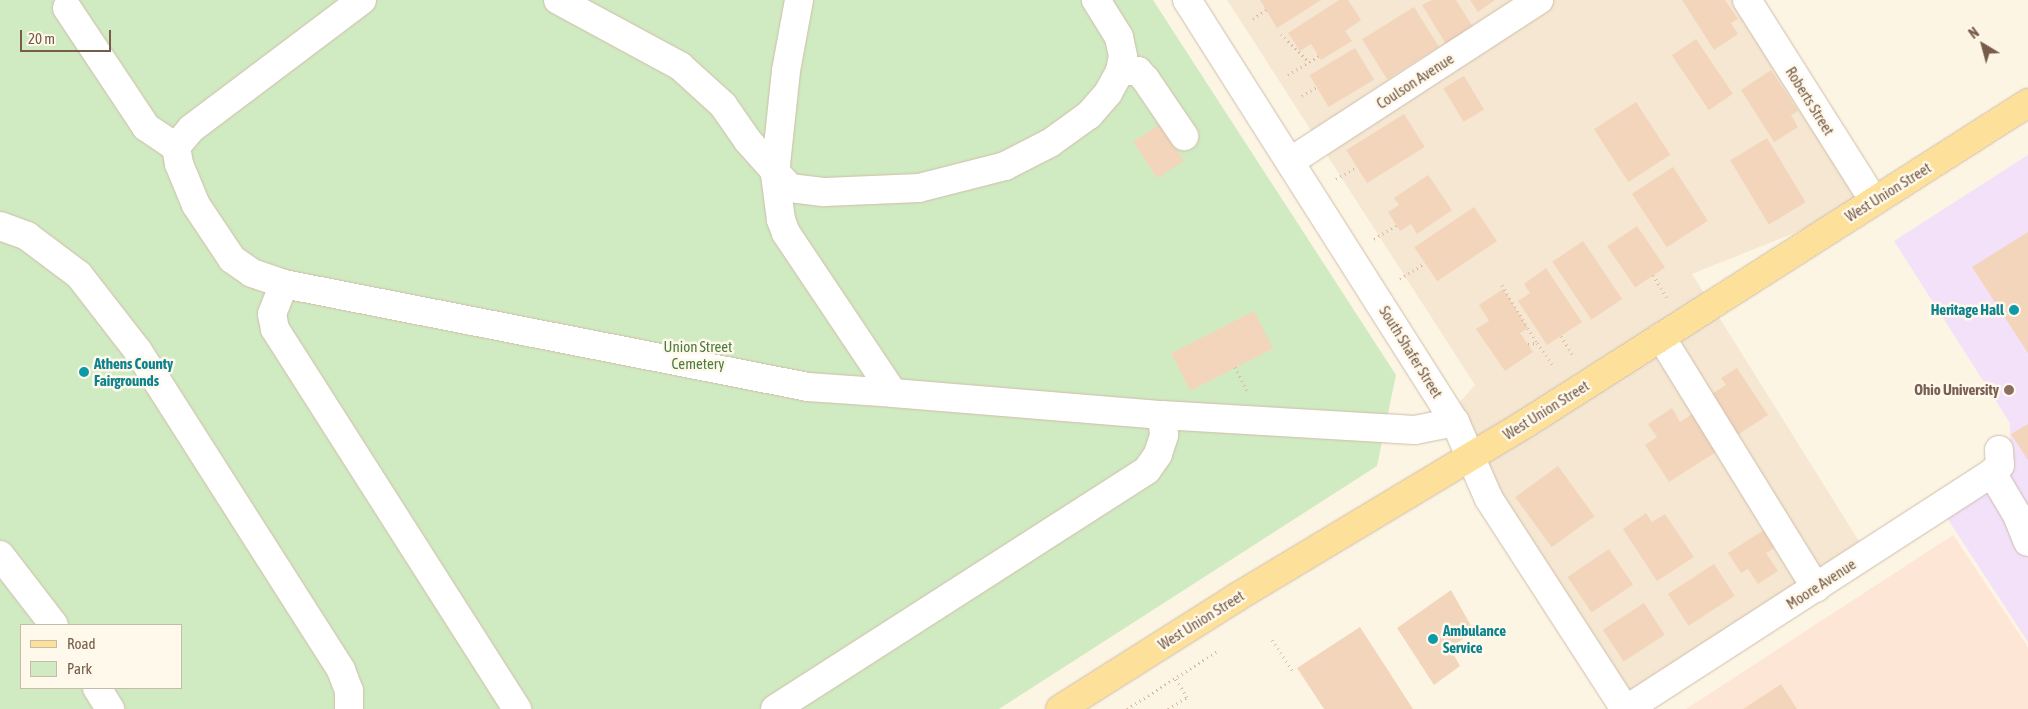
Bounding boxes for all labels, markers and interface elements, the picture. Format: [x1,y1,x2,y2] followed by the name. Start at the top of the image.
[22,20,114,52] scale bar
[1958,20,2008,70] north arrow
[1966,24,1982,42] text: N
[28,30,55,47] text: 20 m
[1373,49,1457,113] street label: Coulson Avenue
[1782,63,1838,139] street label: Roberts Street
[1842,158,1934,226] street label: West Union Street
[1931,301,2004,319] place label: Heritage Hall
[1376,303,1446,401] street label: South Shafer Street
[2008,304,2020,316] marker: Heritage Hall
[664,337,732,372] park label: Union Street Cemetery
[94,354,173,389] place label: Athens County Fairgrounds
[78,366,90,378] marker: Athens County Fairgrounds
[1500,376,1592,444] street label: West Union Street
[1914,381,1999,399] place label: Ohio University
[2003,384,2015,396] marker: Ohio University
[1783,555,1859,613] street label: Moore Avenue
[1155,586,1247,654] street label: West Union Street
[1443,621,1506,656] place label: Ambulance Service
[20,624,182,689] legend
[1427,633,1439,645] marker: Ambulance Service
[67,635,96,652] text: Road
[67,660,92,677] text: Park

